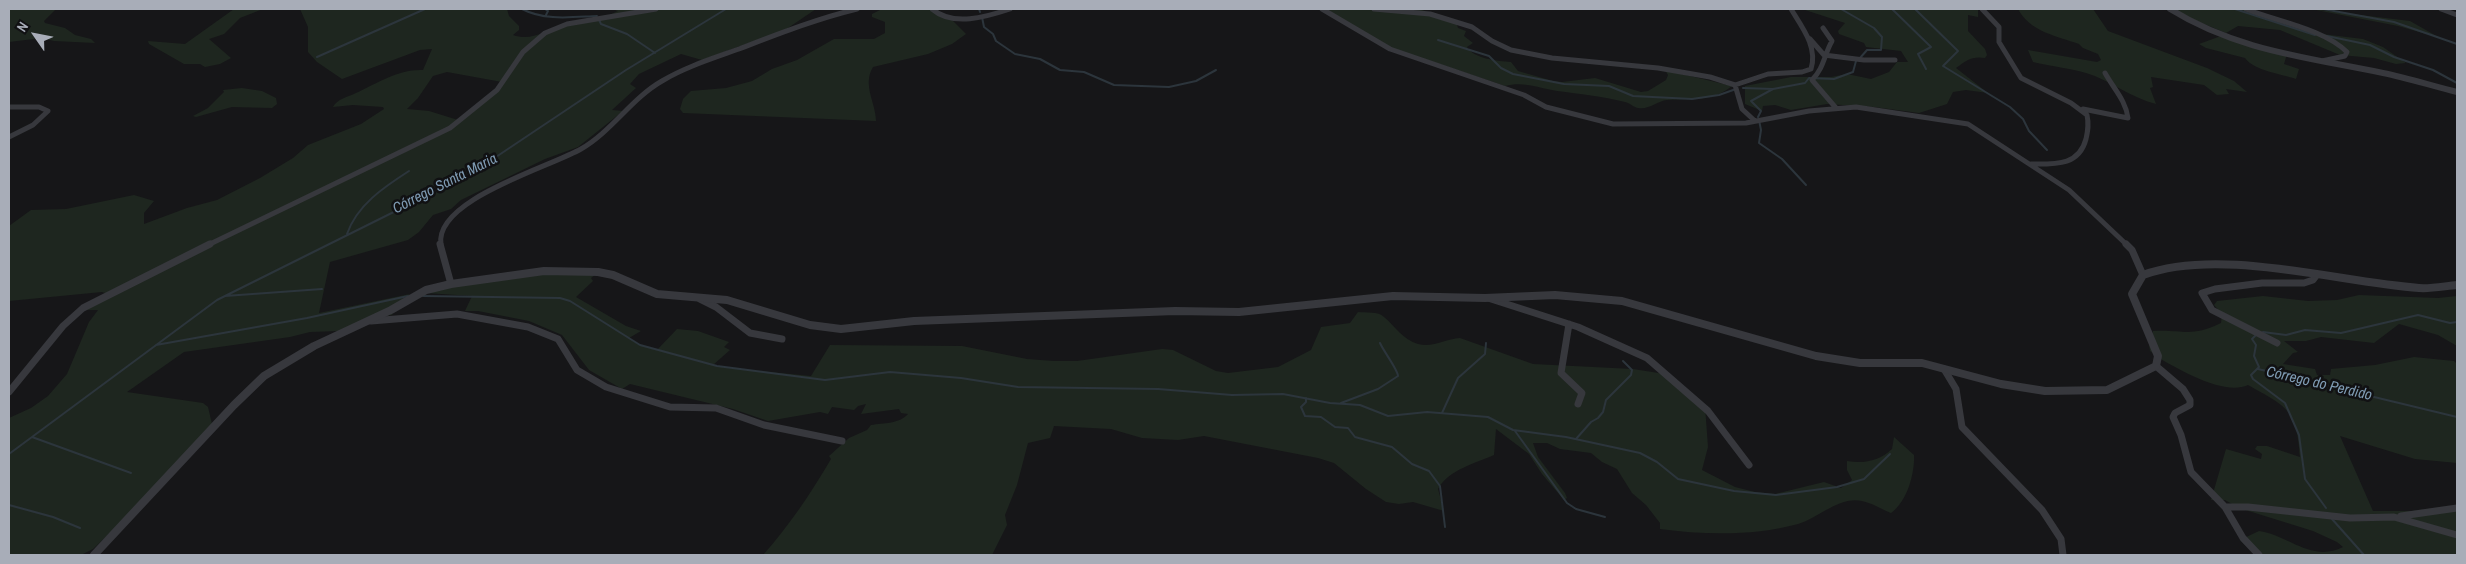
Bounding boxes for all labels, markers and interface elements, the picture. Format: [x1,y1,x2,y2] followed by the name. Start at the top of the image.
[10,10,60,60] north arrow
[13,18,32,35] text: N
[390,150,500,218] water label: Córrego Santa Maria
[2264,363,2374,405] water label: Córrego do Perdido

